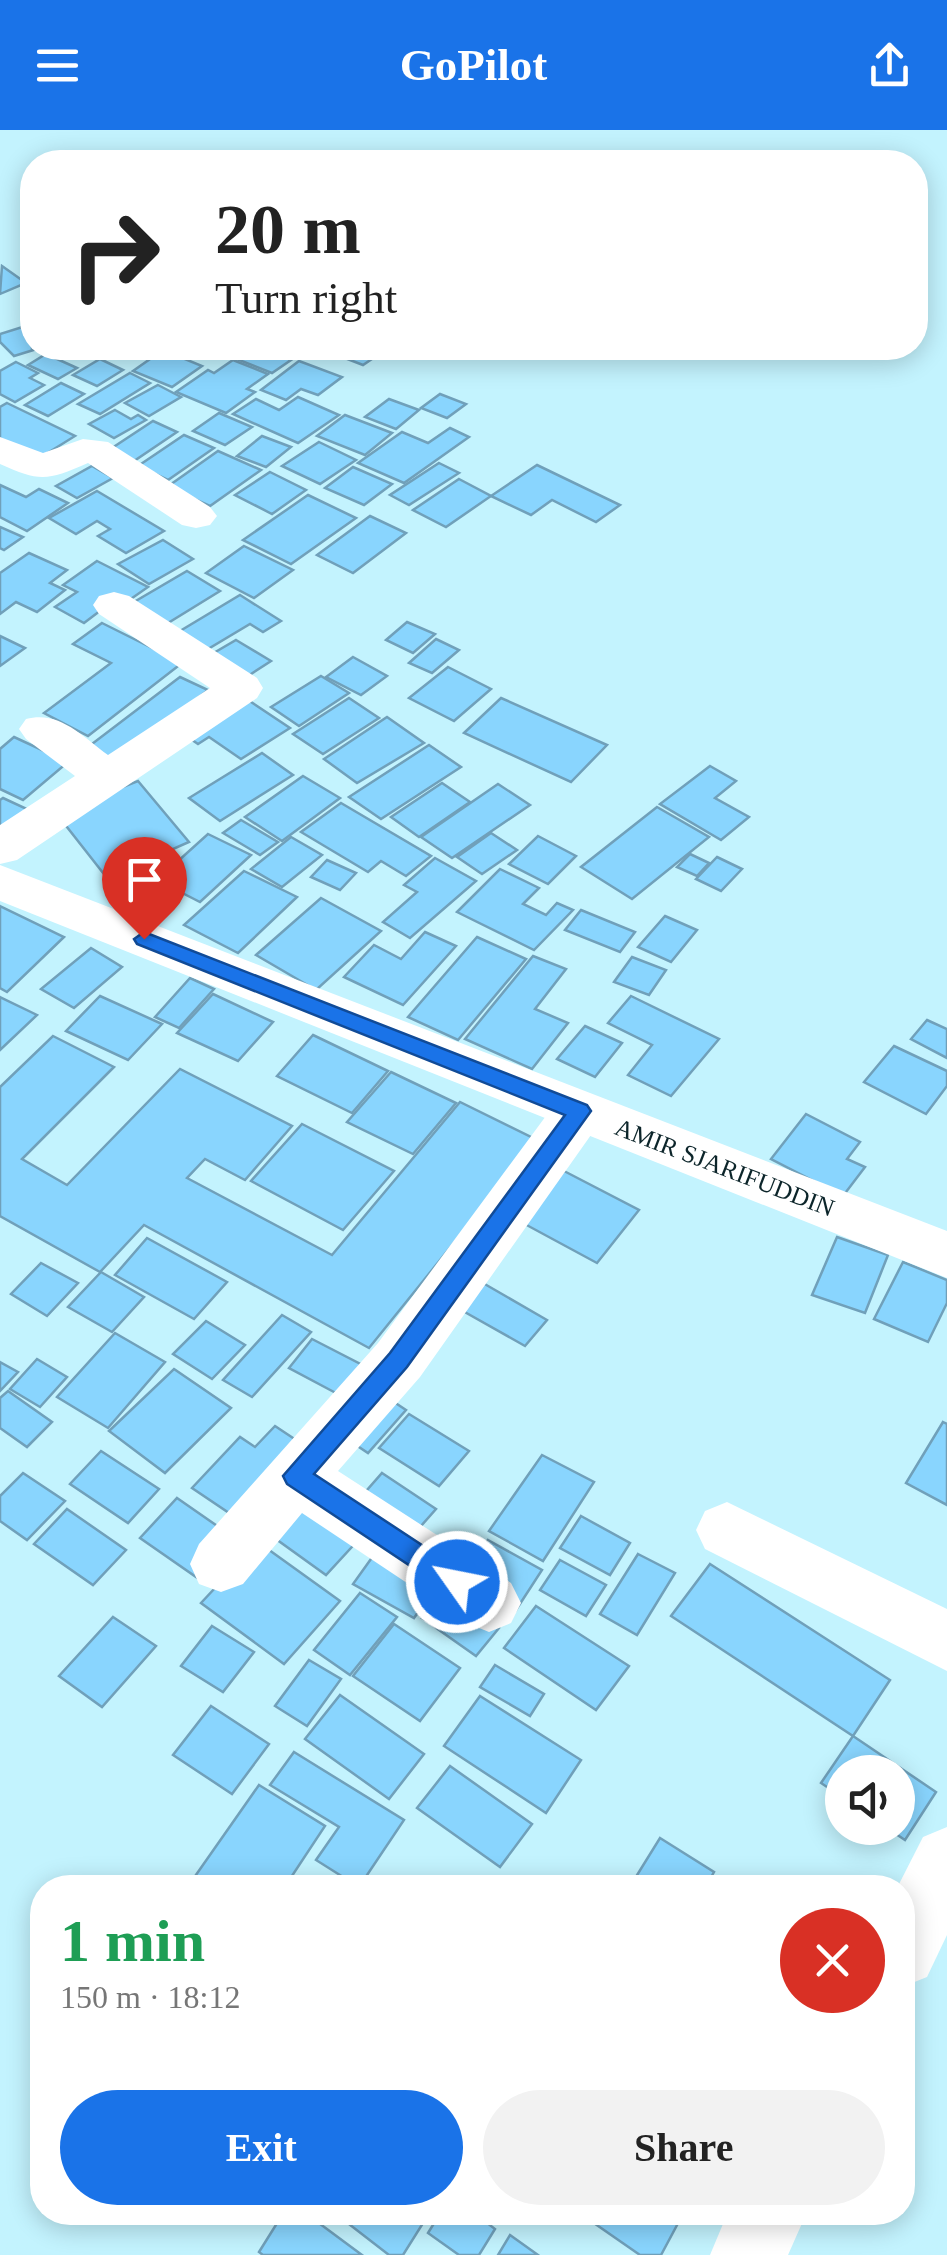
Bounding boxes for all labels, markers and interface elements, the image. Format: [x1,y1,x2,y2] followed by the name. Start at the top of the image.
[30,38,85,93] icon: menu
[862,38,917,93] icon: share
[400,40,547,90] text: GoPilot
[50,190,180,320] icon: right
[215,191,361,268] text: 20 m
[215,273,397,323] text: Turn right
[102,837,187,940] pin
[117,852,172,907] icon: arrive
[611,1113,838,1222] street label: AMIR SJARIFUDDIN
[405,1530,509,1634] position arrow
[825,1755,915,1845] map controls
[825,1755,915,1845] button: sound
[60,1908,205,1974] text: 1 min
[780,1908,885,2013] button: close
[60,1979,240,2015] text: 150 m · 18:12
[60,2090,463,2205] button: Exit
[483,2090,885,2205] button: Share

